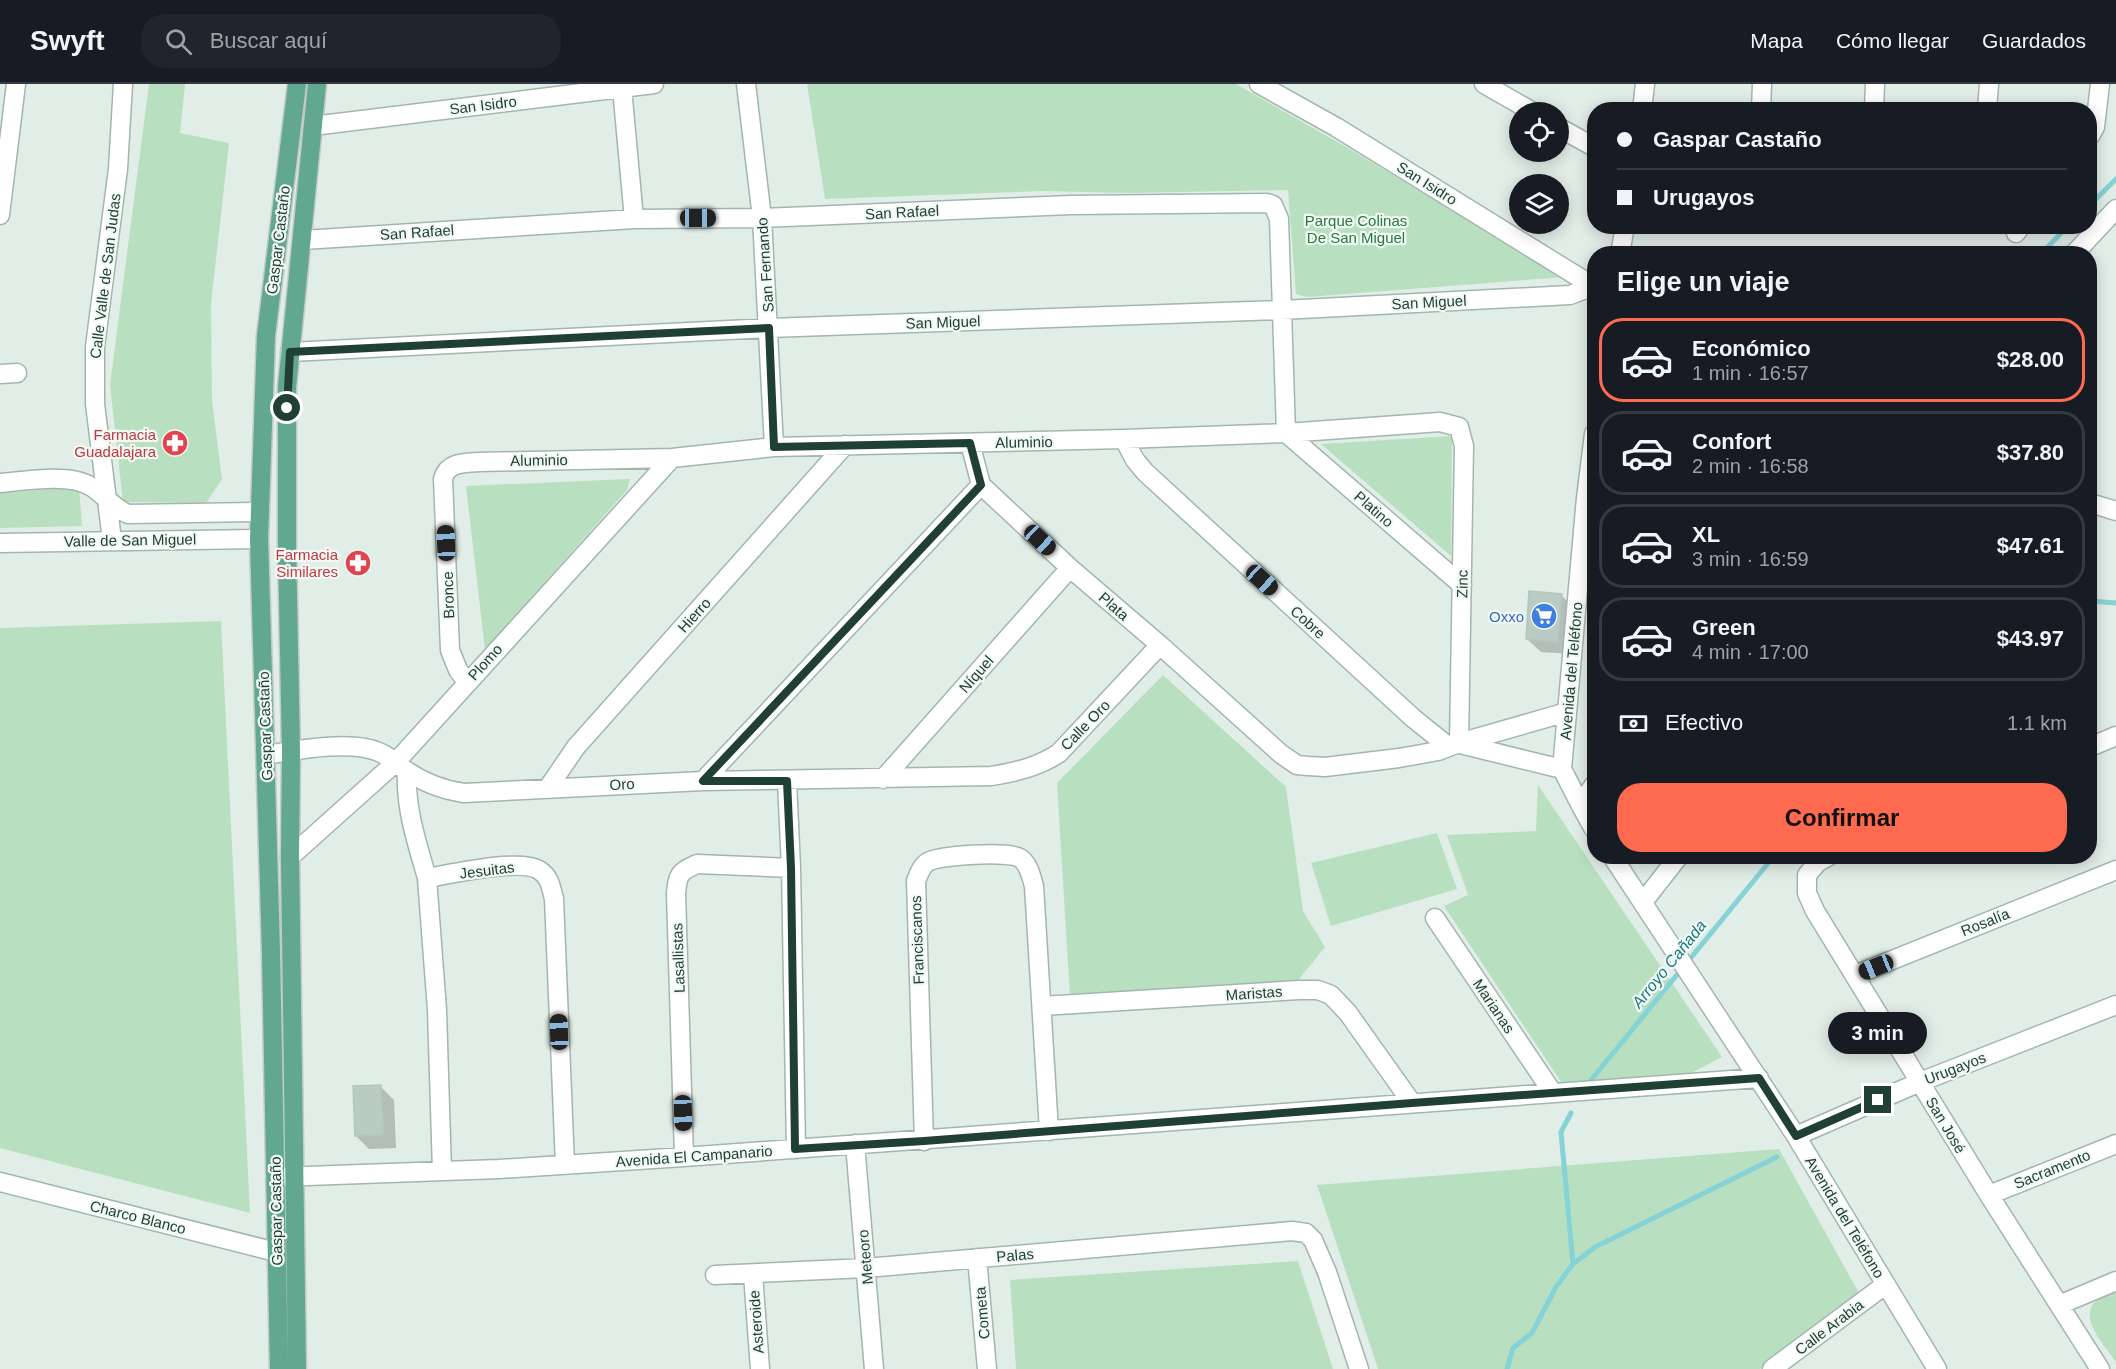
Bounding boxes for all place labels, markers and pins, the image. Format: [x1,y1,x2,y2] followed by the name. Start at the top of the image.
[74,426,157,460] place label: Farmacia Guadalajara
[160,428,190,458] pharmacy icon: Farmacia Guadalajara
[275,546,339,580] place label: Farmacia Similares
[343,548,373,578] pharmacy icon: Farmacia Similares
[1529,601,1559,631] supermarket icon: Oxxo
[1489,608,1524,625] place label: Oxxo

